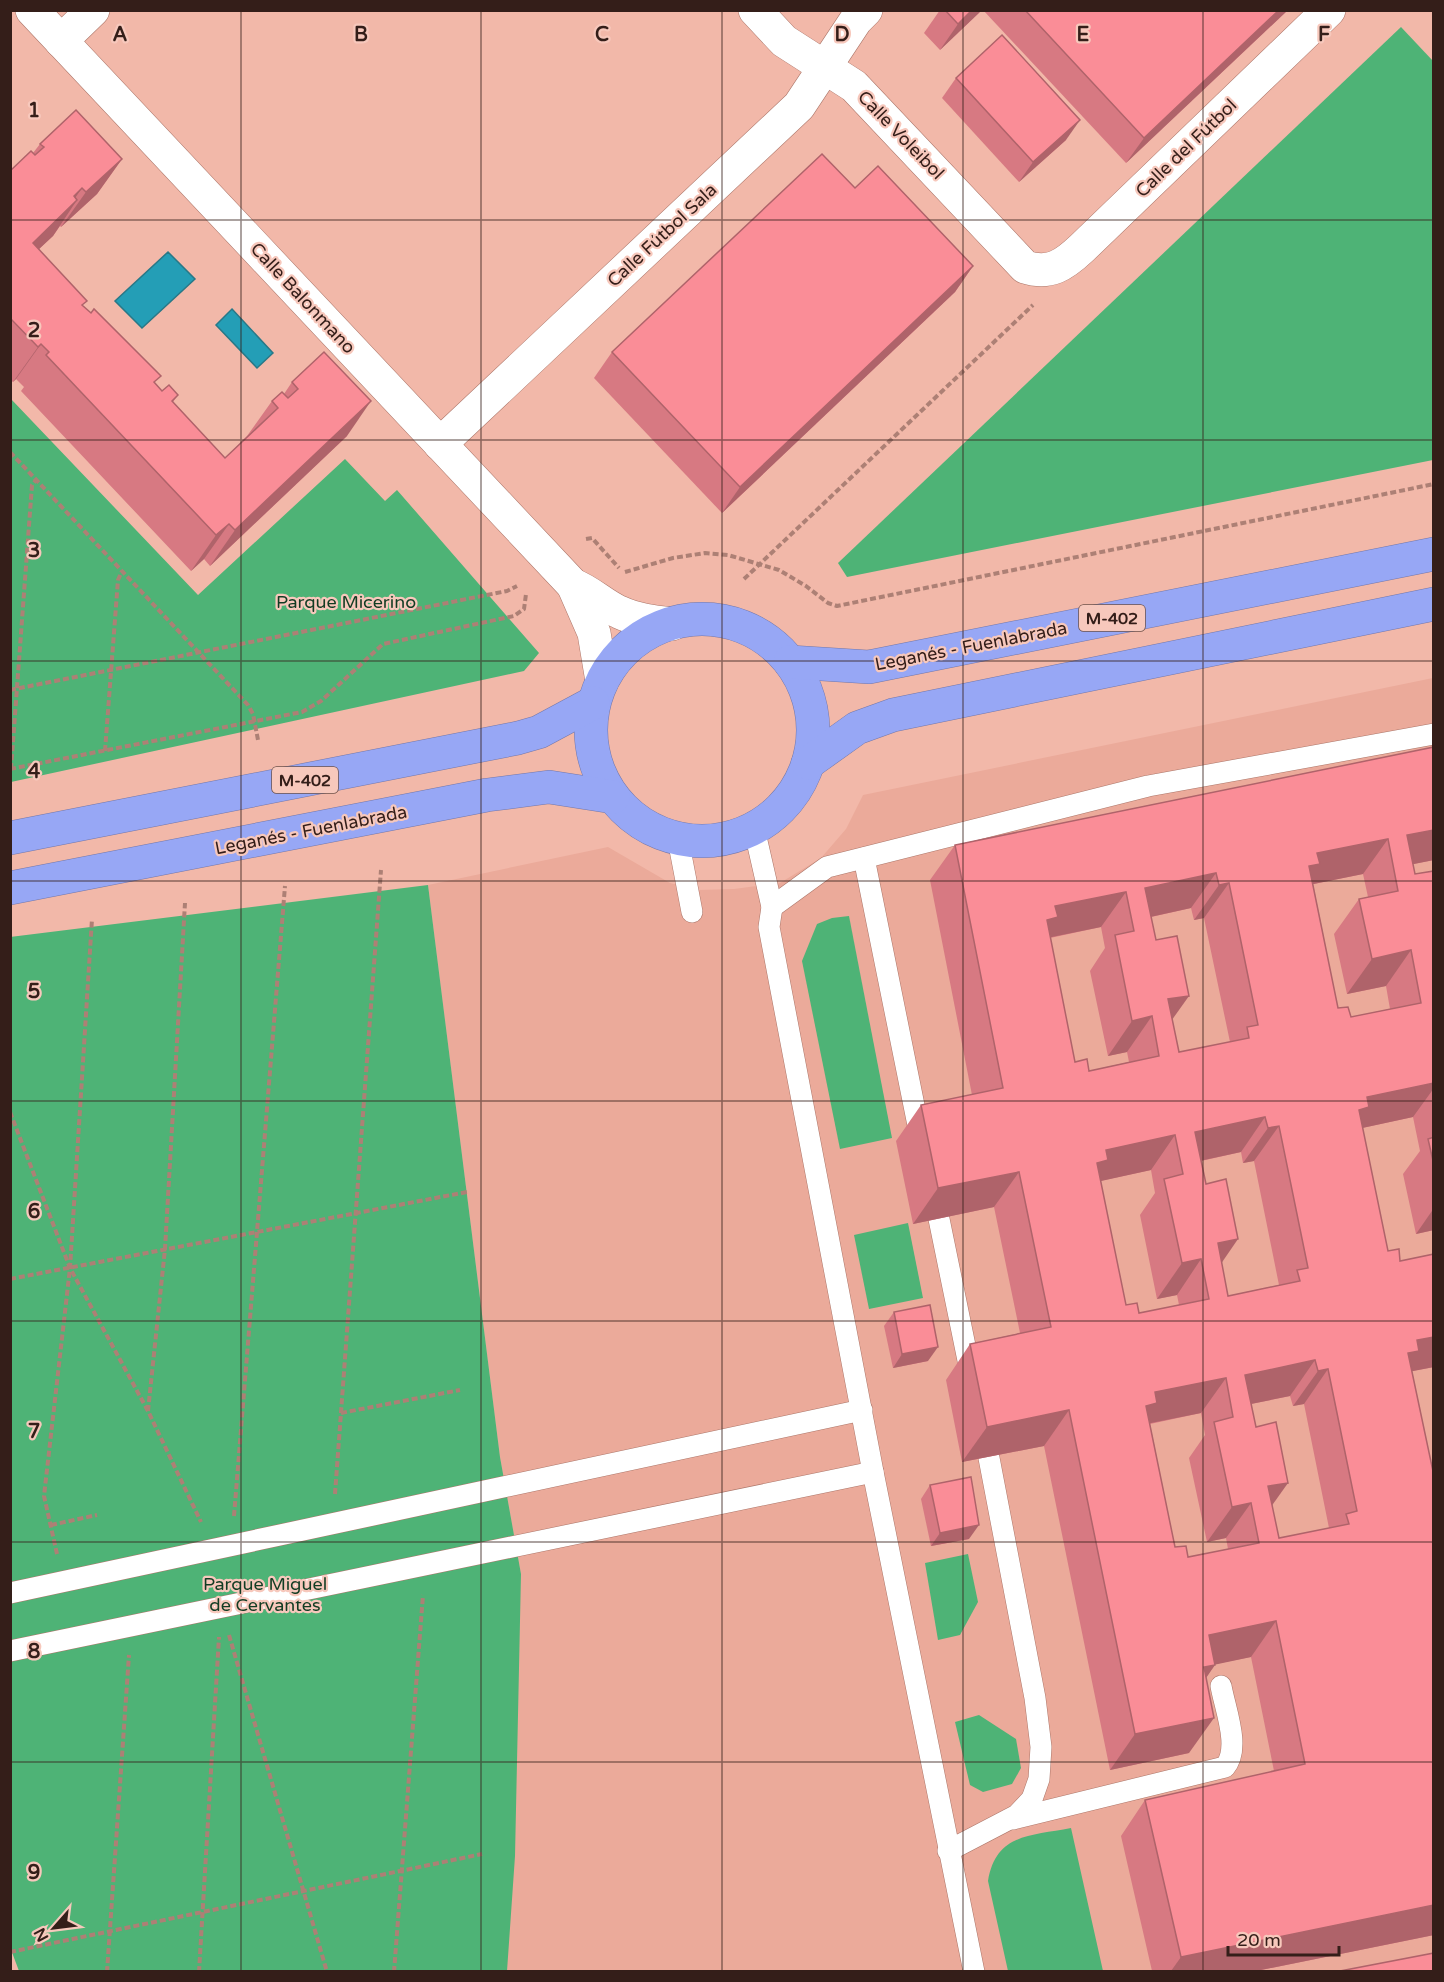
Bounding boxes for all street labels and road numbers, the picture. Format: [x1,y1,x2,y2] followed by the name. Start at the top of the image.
[853,86,949,184] street label: Calle Voleibol
[1131,94,1241,202] street label: Calle del Fútbol
[603,179,721,291] street label: Calle Fútbol Sala
[246,238,360,358] street label: Calle Balonmano
[1079,605,1145,631] road number: M-402
[873,617,1069,675] street label: Leganés - Fuenlabrada
[272,767,338,793] road number: M-402
[213,801,409,859] street label: Leganés - Fuenlabrada

